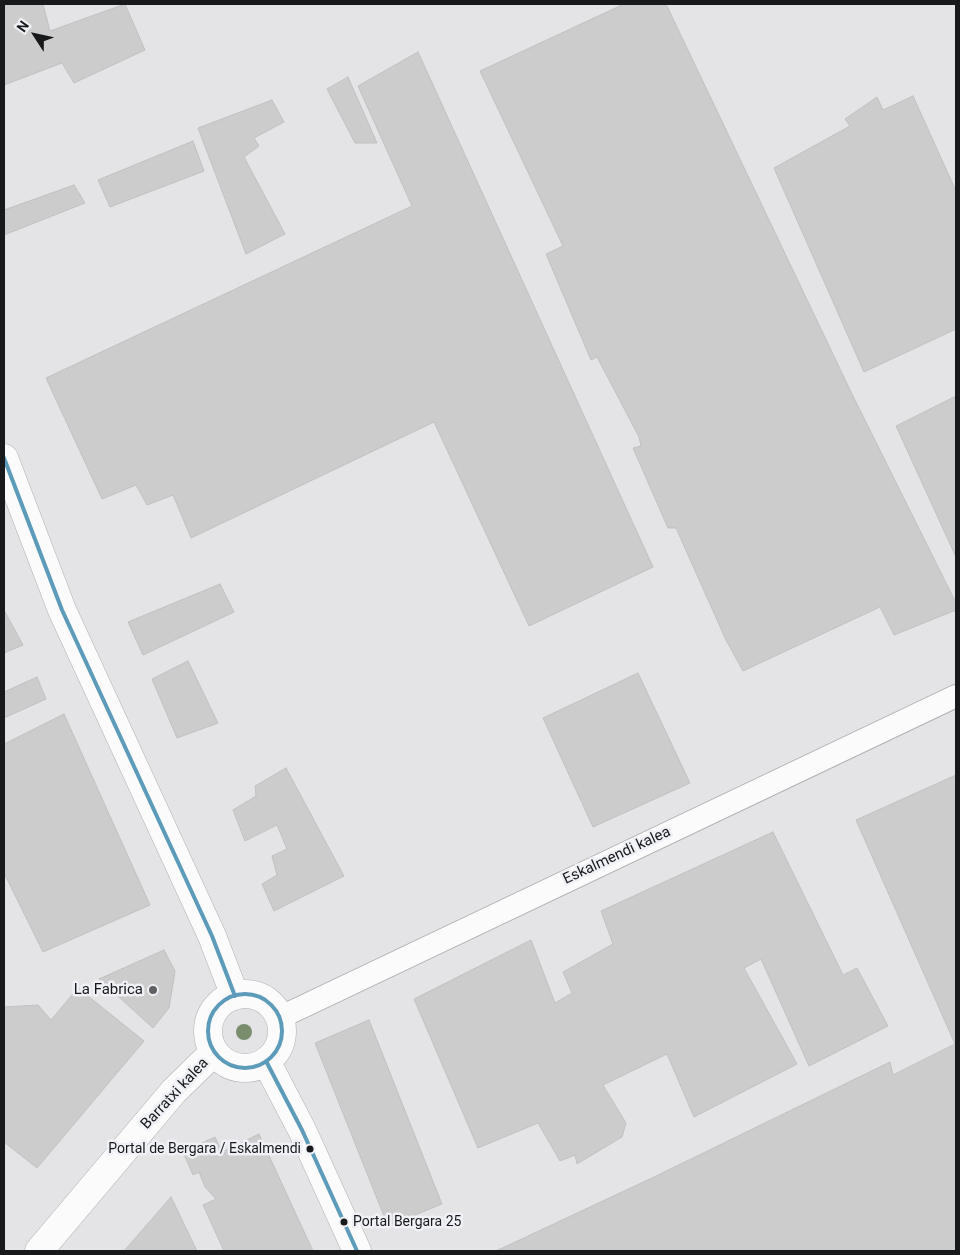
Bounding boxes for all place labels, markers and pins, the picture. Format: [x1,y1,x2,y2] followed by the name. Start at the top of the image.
[74,981,143,999] place label: La Fabrica
[147,984,159,996] marker: La Fabrica
[108,1141,301,1157] place label: Portal de Bergara / Eskalmendi
[305,1144,315,1154] marker: Portal de Bergara / Eskalmendi
[353,1214,461,1230] place label: Portal Bergara 25
[339,1217,349,1227] marker: Portal Bergara 25

